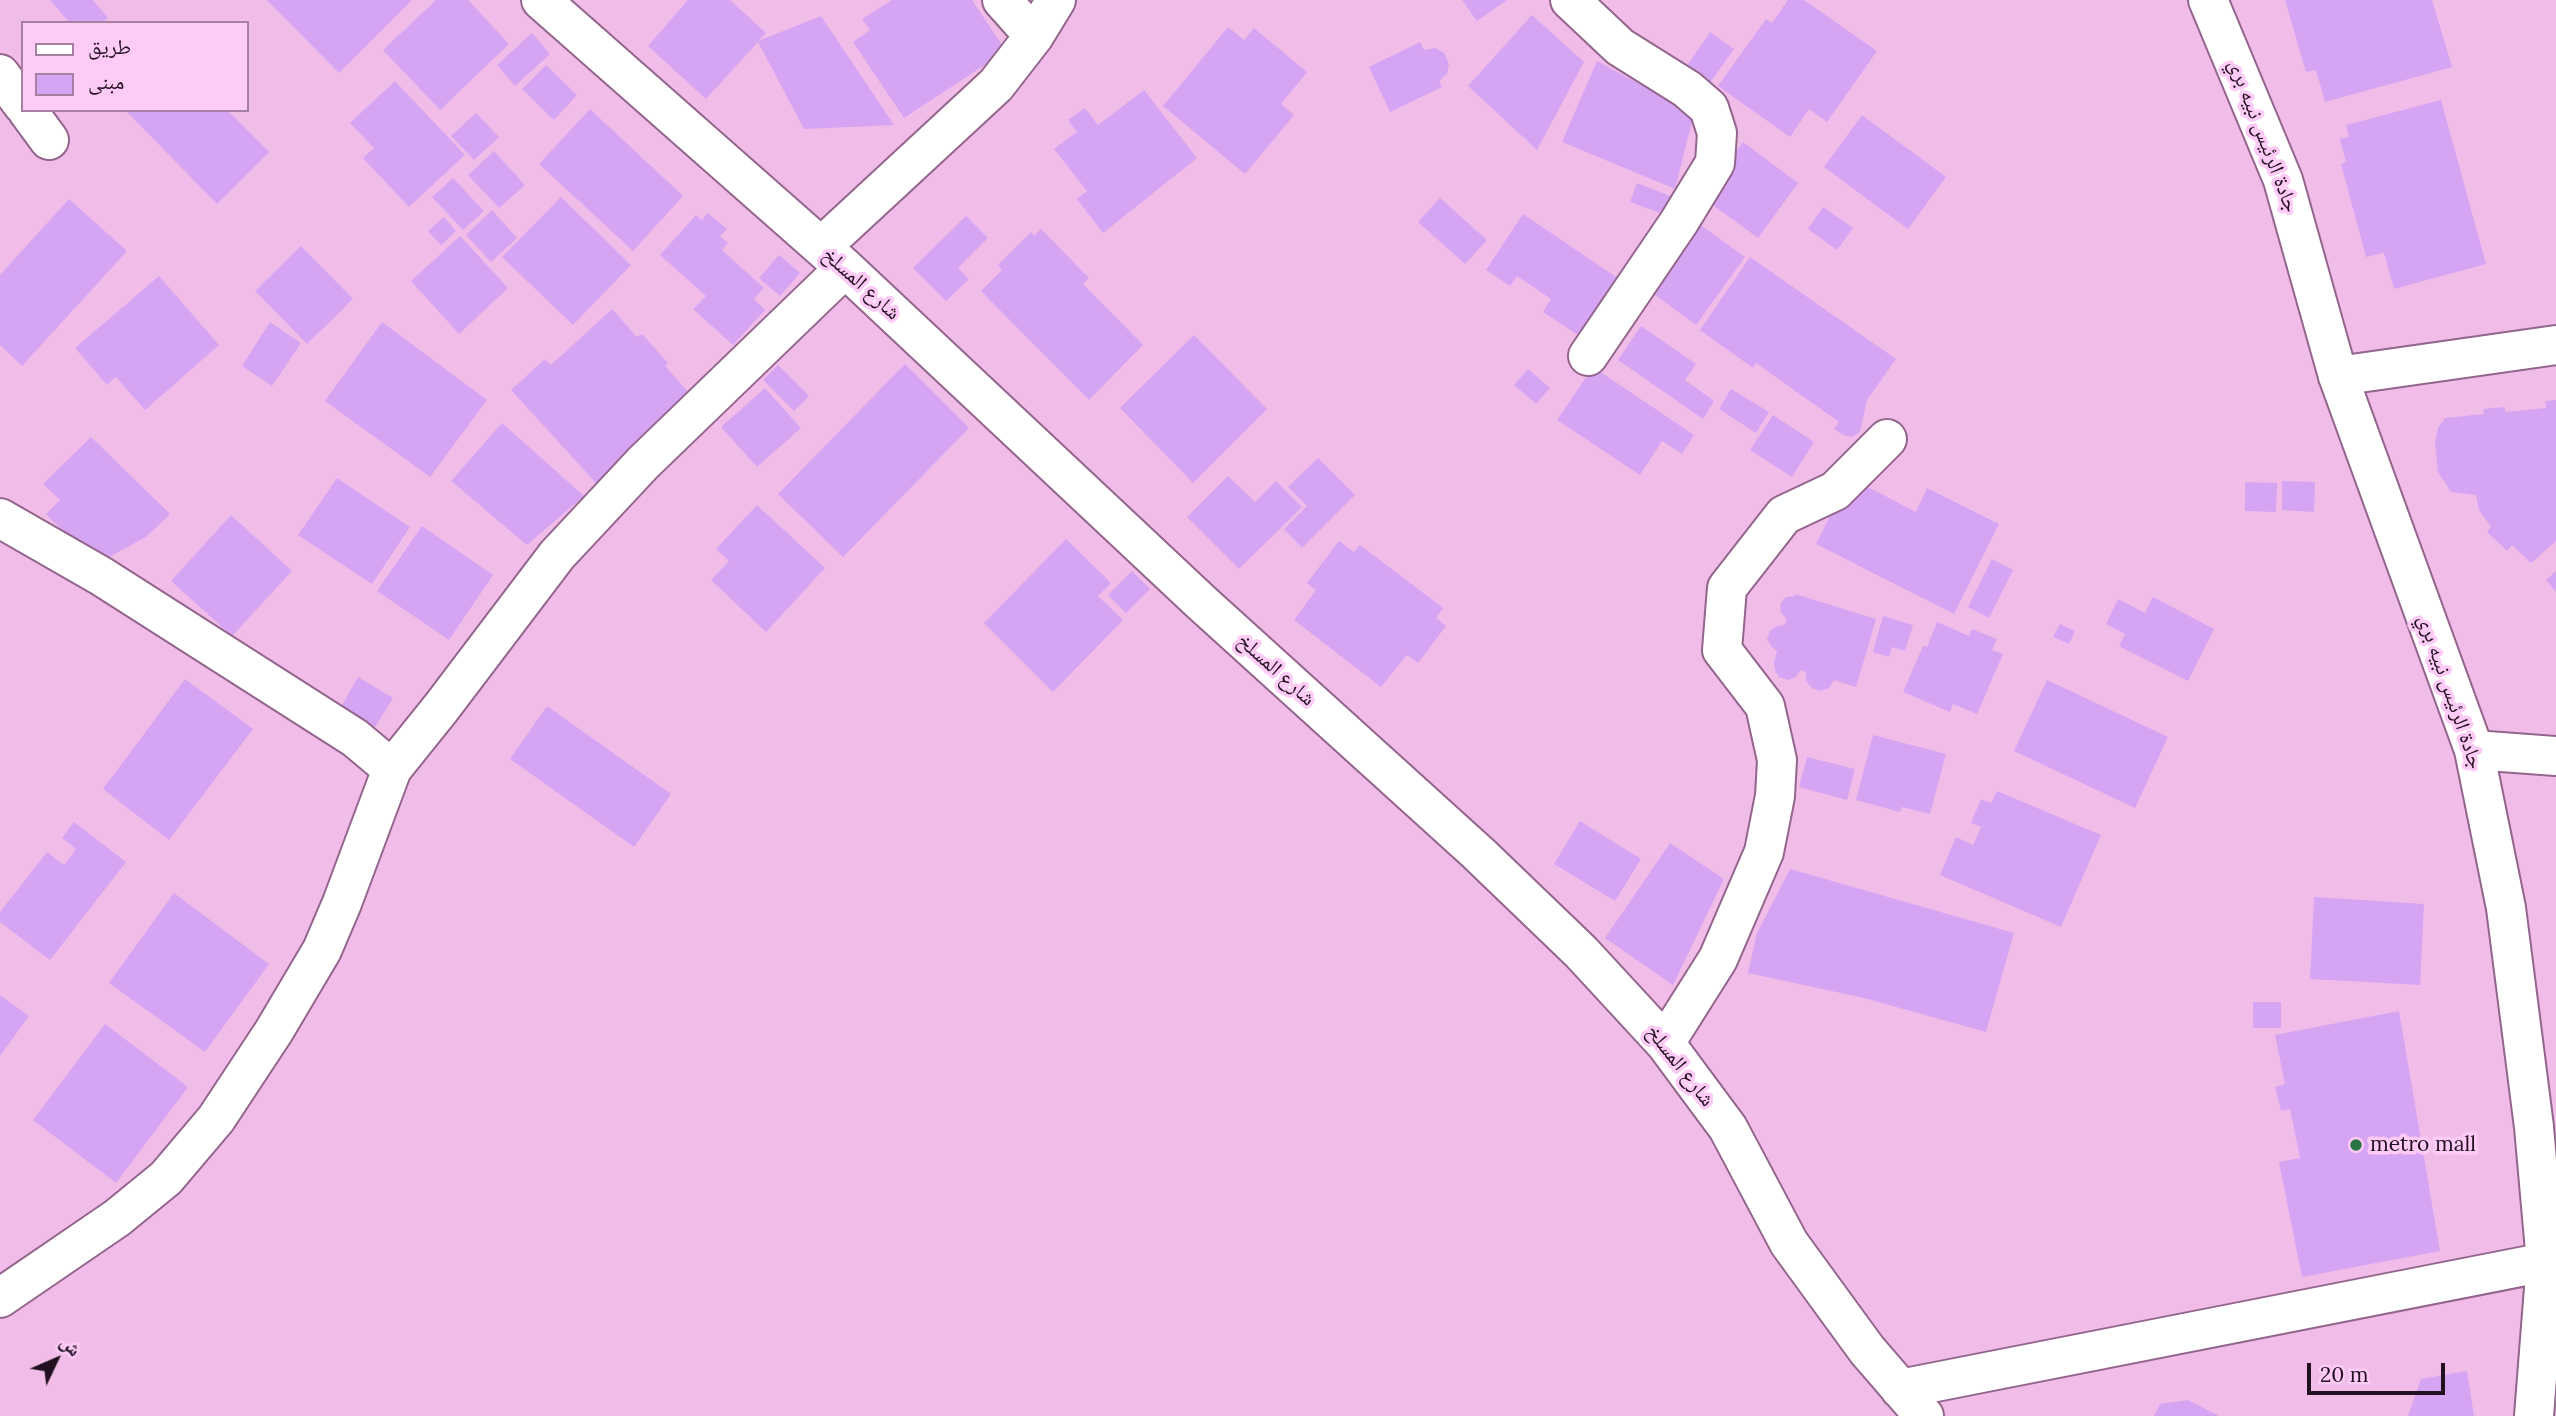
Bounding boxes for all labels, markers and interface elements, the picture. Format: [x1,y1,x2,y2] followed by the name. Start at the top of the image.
[21,21,248,112] legend
[88,33,131,60] text: طريق
[2222,56,2304,216] street label: جادة الرئيس نبيه بري
[88,68,124,95] text: مبنى
[817,242,905,326] street label: شارع المسلخ
[2412,612,2488,772] street label: جادة الرئيس نبيه بري
[1232,628,1320,712] street label: شارع المسلخ
[1640,1020,1720,1112] street label: شارع المسلخ
[2370,1132,2476,1158] place label: metro mall
[2348,1137,2364,1153] marker: metro mall
[21,1325,91,1395] north arrow
[55,1330,87,1361] text: ش
[2311,1350,2449,1394] scale bar
[2320,1361,2369,1388] text: 20 m

